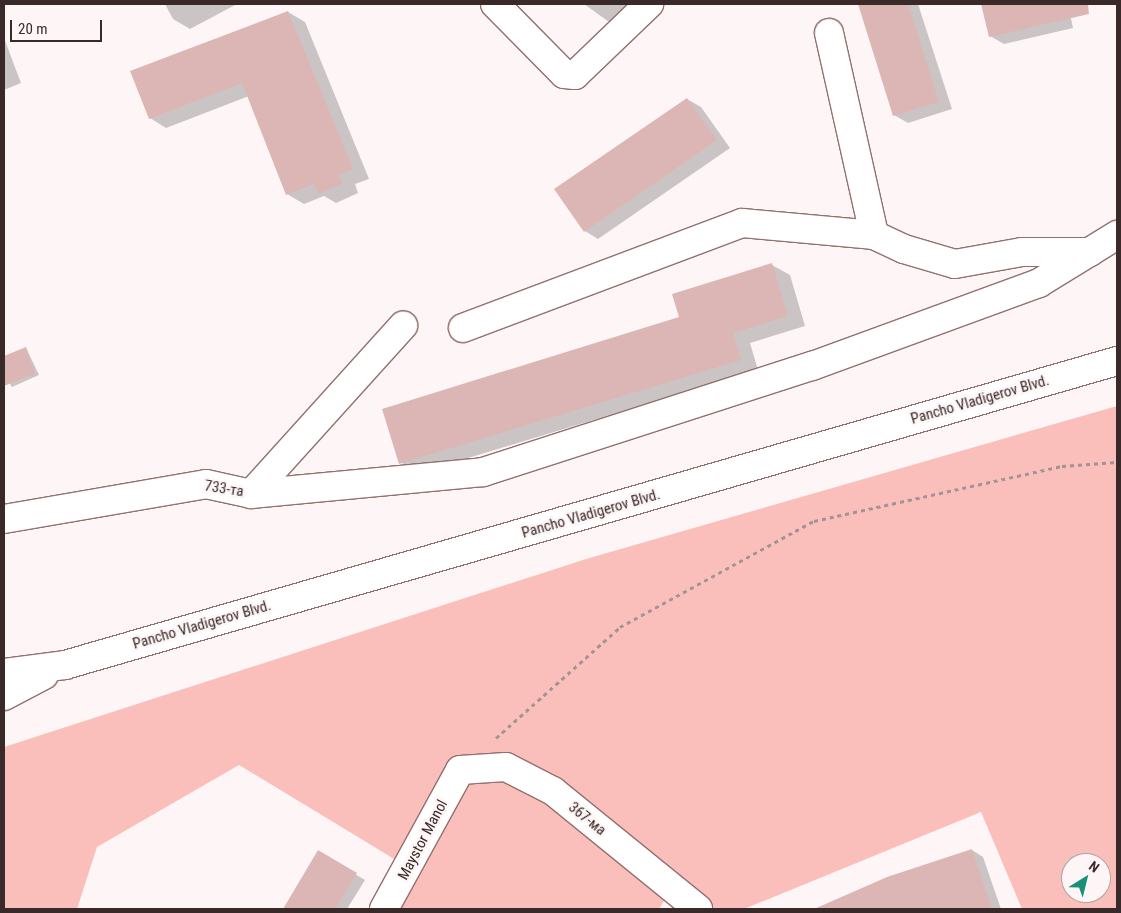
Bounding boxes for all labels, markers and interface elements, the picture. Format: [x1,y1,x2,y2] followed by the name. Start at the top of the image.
[12,10,105,42] scale bar
[18,20,48,38] text: 20 m
[909,372,1051,428] street label: Pancho Vladigerov Blvd.
[203,477,245,501] street label: 733-та
[520,486,662,542] street label: Pancho Vladigerov Blvd.
[131,597,273,653] street label: Pancho Vladigerov Blvd.
[394,797,452,883] street label: Maystor Manol
[565,799,609,839] street label: 367-ма
[1061,853,1111,903] north arrow
[1086,858,1102,876] text: N

